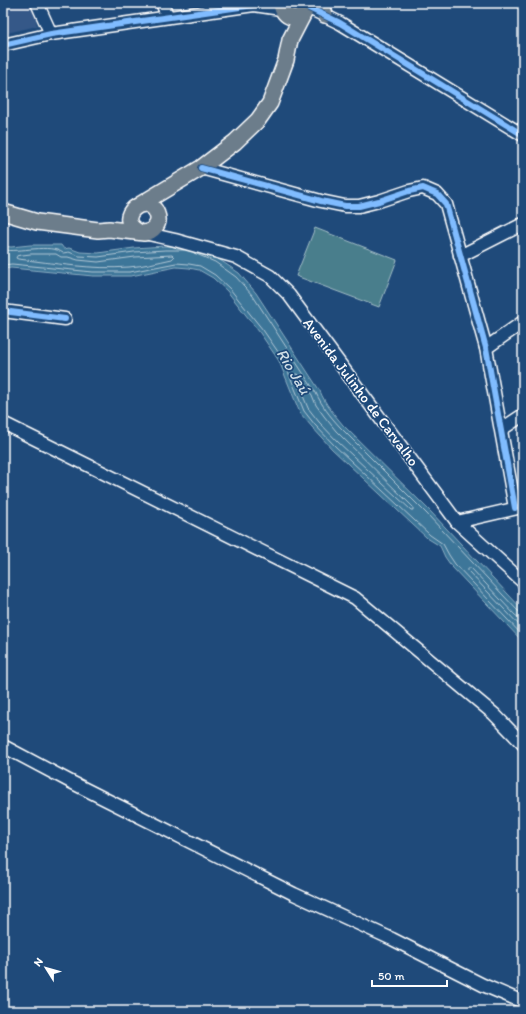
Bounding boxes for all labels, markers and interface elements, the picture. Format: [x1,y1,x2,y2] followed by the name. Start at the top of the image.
[299,314,423,470] street label: Avenida Julinho de Carvalho
[273,345,315,399] water label: Rio Jaú
[26,948,66,988] north arrow
[31,955,46,969] text: N
[372,962,447,988] scale bar
[378,969,404,983] text: 50 m

